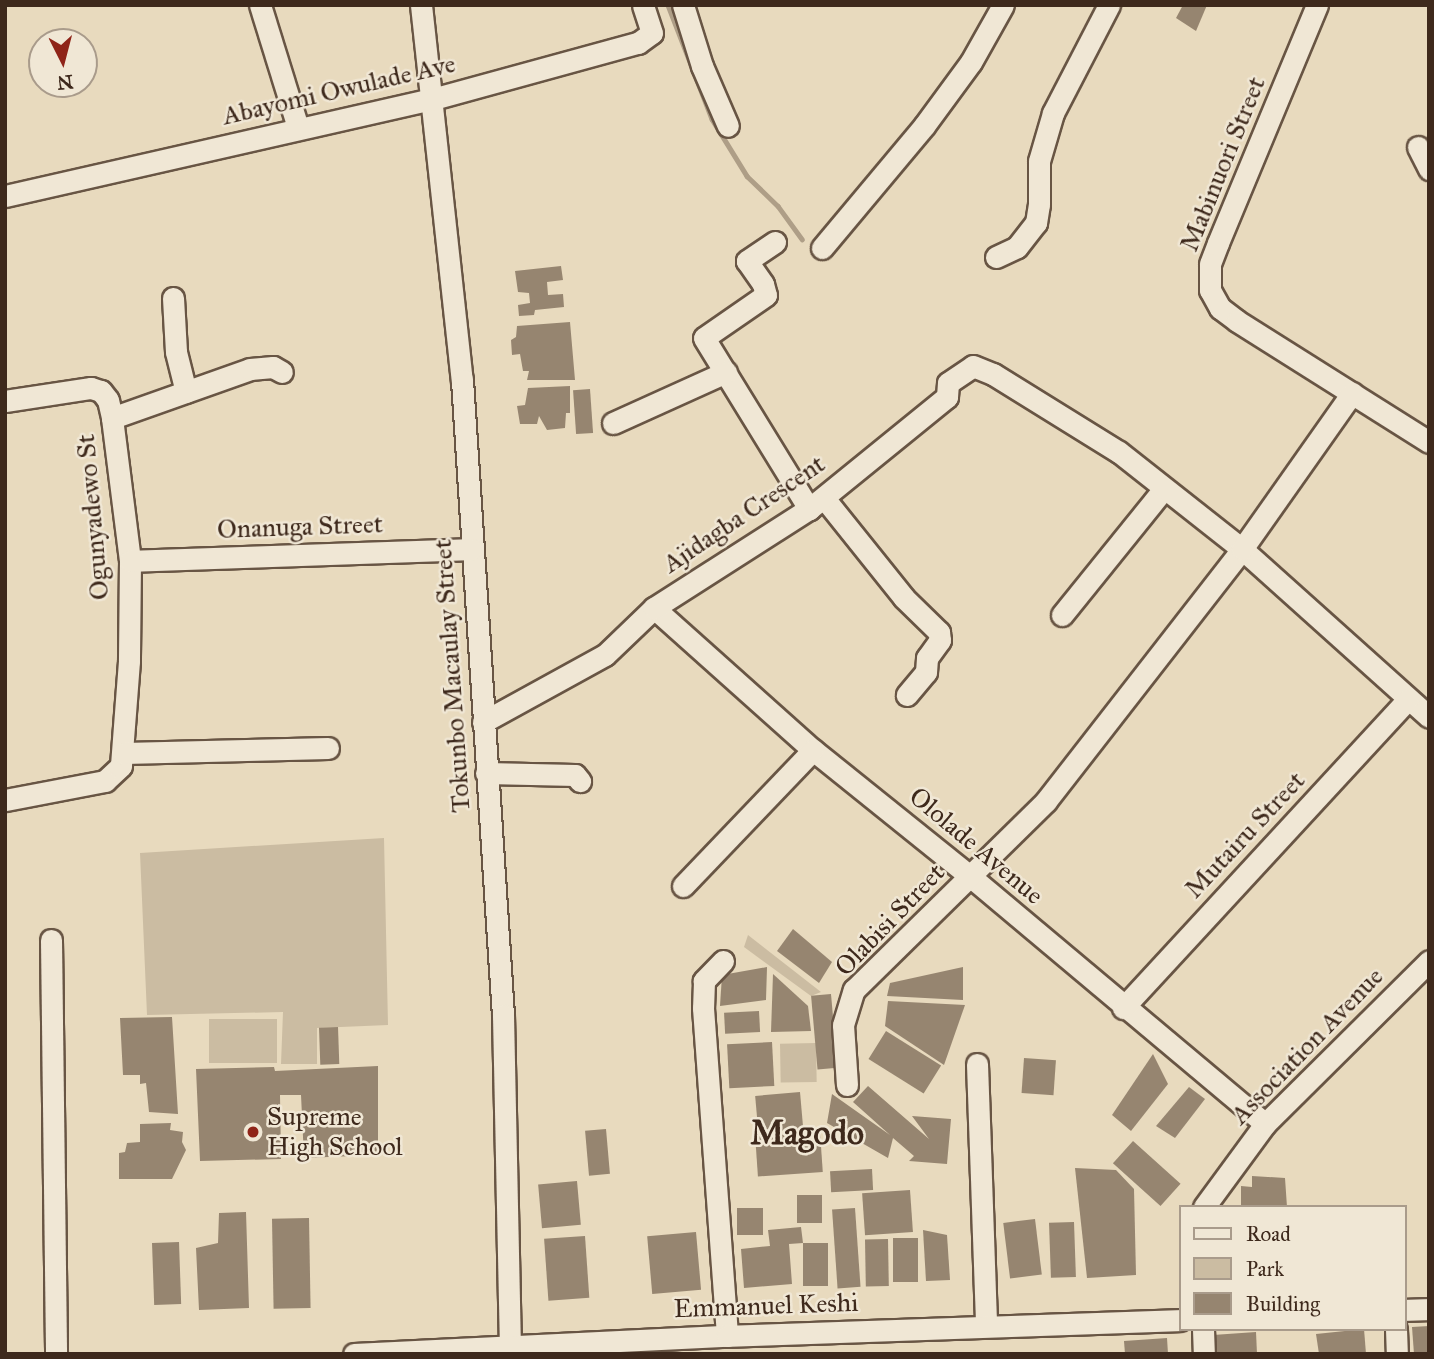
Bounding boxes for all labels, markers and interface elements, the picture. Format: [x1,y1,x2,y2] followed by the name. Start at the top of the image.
[28,28,98,98] north arrow
[219,48,459,132] street label: Abayomi Owulade Ave
[56,70,74,95] text: N
[1174,72,1272,256] street label: Mabinuori Street
[70,433,116,601] street label: Ogunyadewo St
[657,448,831,580] street label: Ajidagba Crescent
[217,509,383,545] street label: Onanuga Street
[427,538,477,814] street label: Tokunbo Macaulay Street
[1178,765,1312,905] street label: Mutairu Street
[903,781,1049,911] street label: Ololade Avenue
[829,857,951,983] street label: Olabisi Street
[1224,961,1390,1131] street label: Association Avenue
[267,1101,403,1162] place label: Supreme High School
[750,1114,864,1154] district label: Magodo
[245,1124,261,1140] marker: Supreme High School
[1178,1205,1406,1331] legend
[1246,1221,1291,1247] text: Road
[1246,1256,1284,1282] text: Park
[673,1287,859,1325] street label: Emmanuel Keshi
[1246,1291,1320,1317] text: Building

